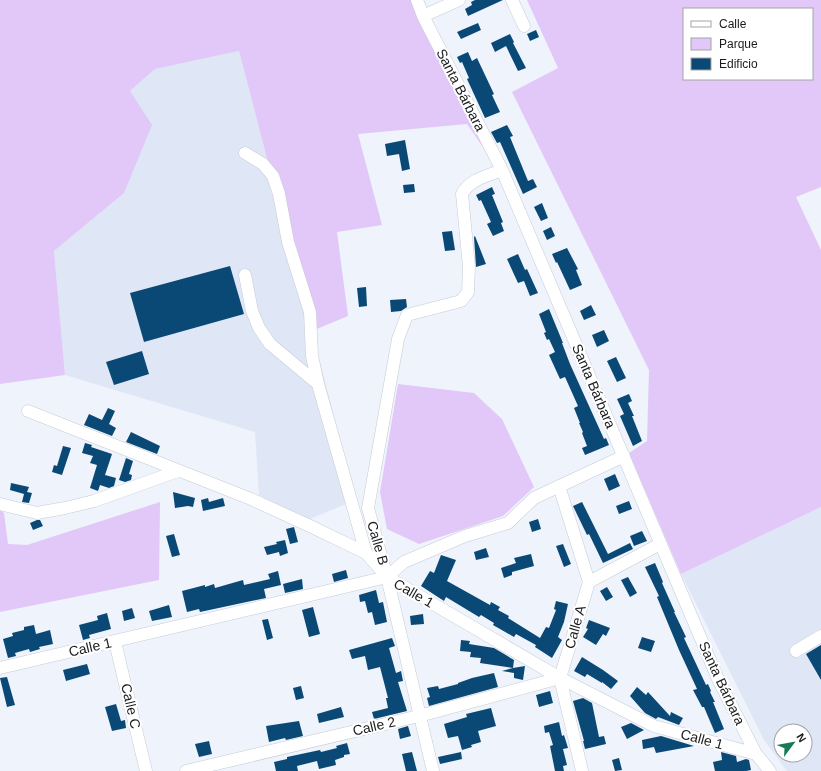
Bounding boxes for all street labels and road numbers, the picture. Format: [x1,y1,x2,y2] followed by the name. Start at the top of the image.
[433,46,489,134] street label: Santa Bárbara
[569,341,619,431] street label: Santa Bárbara
[364,519,392,567] street label: Calle B
[391,575,437,611] street label: Calle 1
[561,603,589,651] street label: Calle A
[67,634,113,660] street label: Calle 1
[696,639,748,727] street label: Santa Bárbara
[118,682,144,730] street label: Calle C
[351,713,397,739] street label: Calle 2
[679,726,725,752] street label: Calle 1

